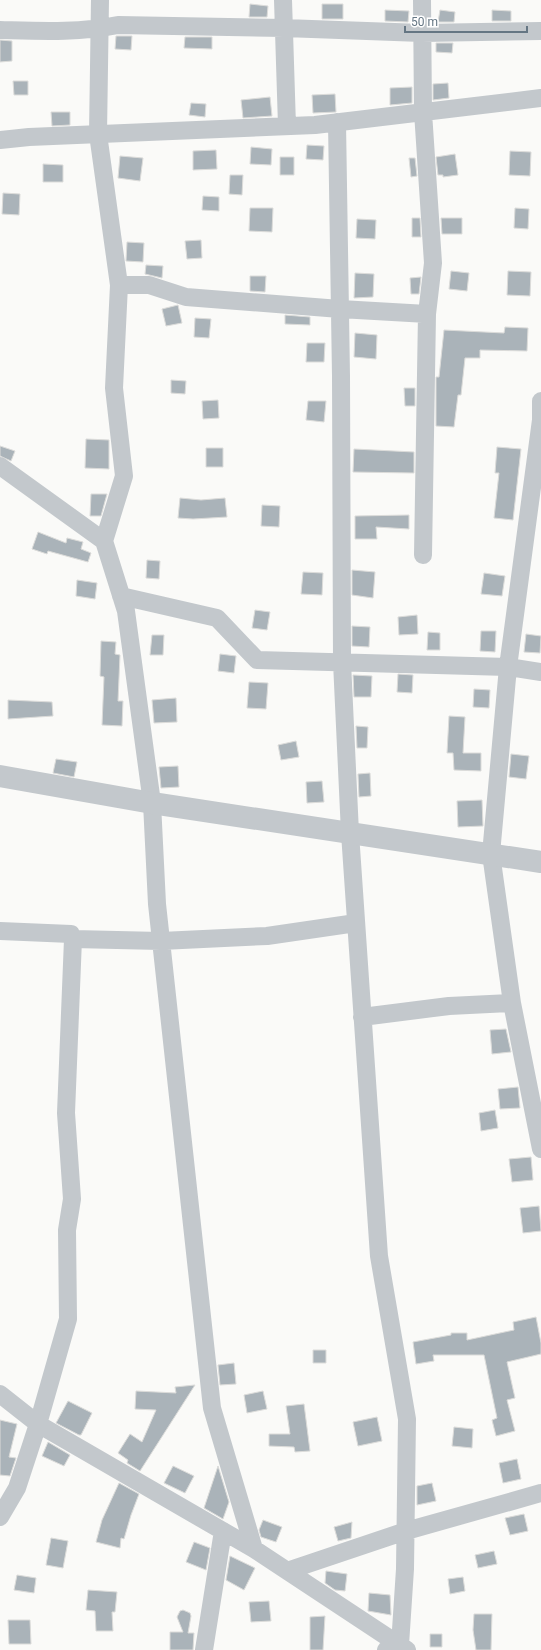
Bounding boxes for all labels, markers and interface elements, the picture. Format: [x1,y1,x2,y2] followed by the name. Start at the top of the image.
[405,8,527,34] scale bar
[411,15,438,29] text: 50 m

